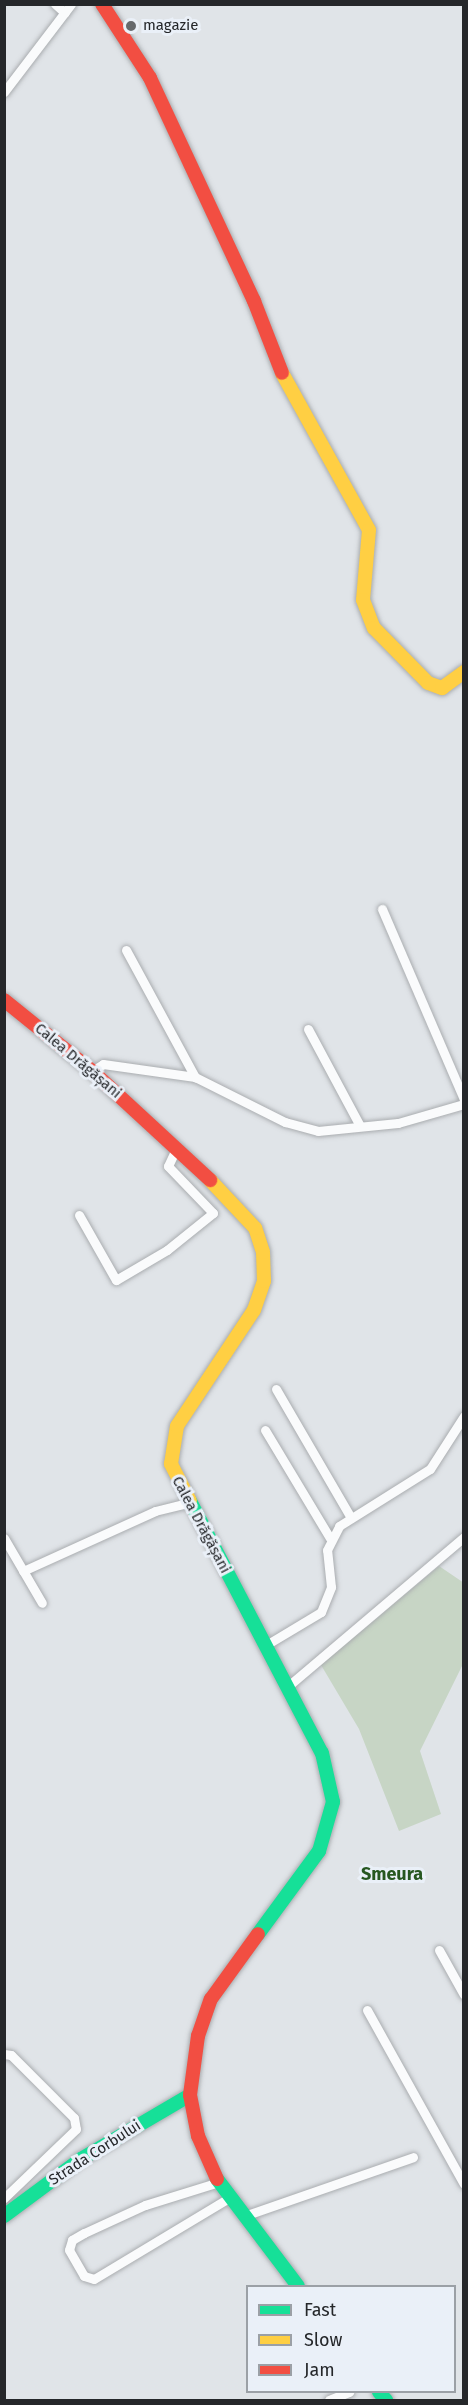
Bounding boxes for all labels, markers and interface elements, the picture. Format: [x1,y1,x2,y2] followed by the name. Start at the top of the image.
[143,17,198,35] place label: magazie
[124,19,138,33] marker: magazie
[31,1020,125,1102] street label: Calea Drăgășani
[168,1473,234,1577] street label: Calea Drăgășani
[361,1863,423,1885] district label: Smeura
[46,2117,144,2189] street label: Strada Corbului
[246,2285,456,2393] legend
[304,2299,336,2321] text: Fast
[304,2329,342,2351] text: Slow
[304,2359,335,2381] text: Jam

